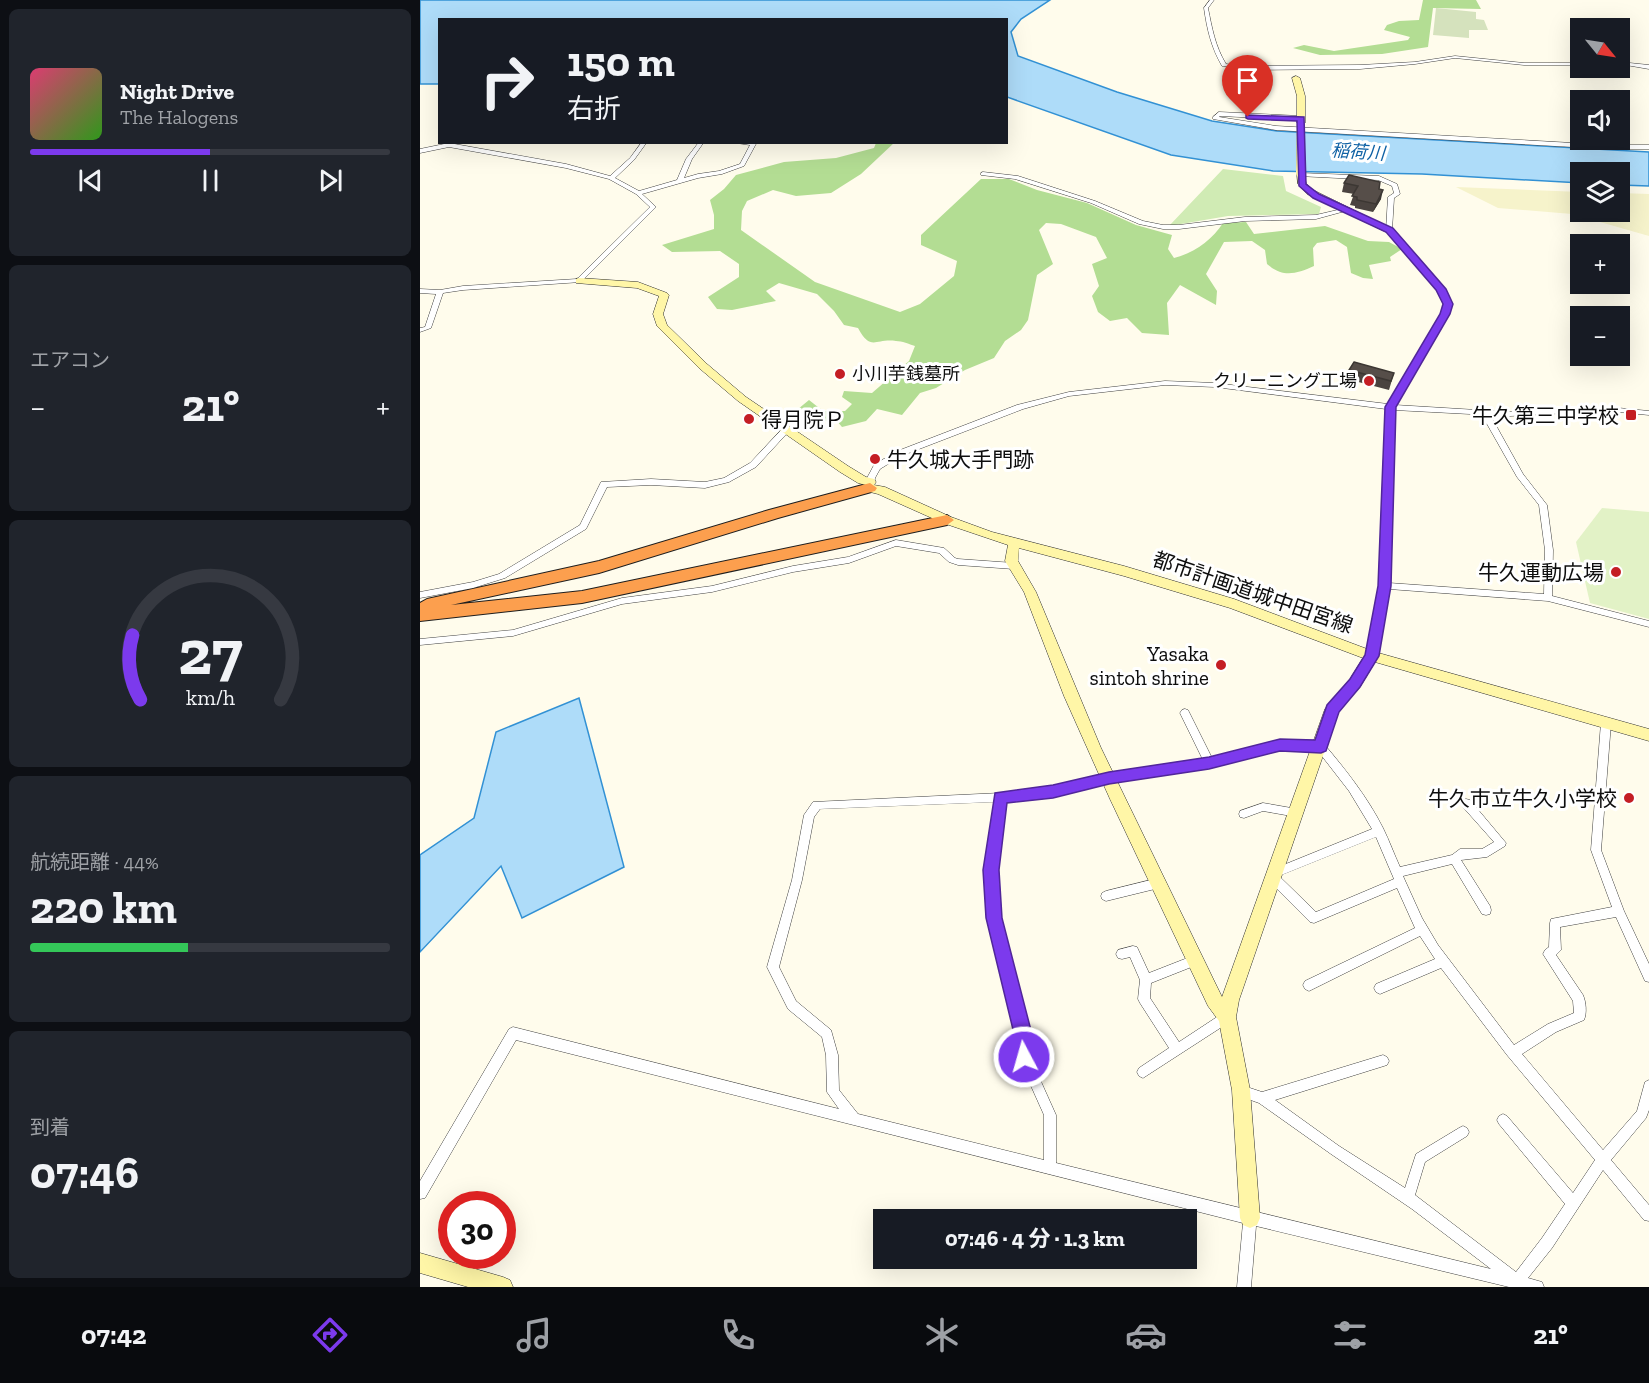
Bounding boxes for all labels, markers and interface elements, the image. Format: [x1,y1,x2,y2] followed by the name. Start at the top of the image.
[1570,18,1630,78] north arrow
[1570,18,1630,366] map controls
[567,36,675,87] text: 150 m
[468,42,546,120] icon: right
[1222,55,1273,117] pin
[1231,64,1264,97] icon: arrive
[120,78,234,105] text: Night Drive
[1570,90,1630,150] button: sound
[567,93,621,125] text: 右折
[120,105,238,129] text: The Halogens
[1330,139,1388,165] water label: 稲荷川
[1570,162,1630,222] button: layers
[74,164,107,197] icon: previous
[194,164,227,197] icon: pause
[314,164,347,197] icon: next
[1570,234,1630,294] button: +
[1570,306,1630,366] button: −
[30,348,110,372] text: エアコン
[852,363,960,385] place label: 小川芋銭墓所
[833,367,847,381] marker: 小川芋銭墓所
[1213,370,1357,392] place label: クリーニング工場
[1362,374,1376,388] marker: クリーニング工場
[182,379,240,433] text: 21°
[30,387,45,426] text: −
[376,387,390,426] text: +
[1472,403,1619,428] place label: 牛久第三中学校
[761,407,845,432] place label: 得月院Ｐ
[1624,408,1638,422] marker: 牛久第三中学校
[742,412,756,426] marker: 得月院Ｐ
[887,447,1034,472] place label: 牛久城大手門跡
[868,452,882,466] marker: 牛久城大手門跡
[1150,546,1356,638] street label: 都市計画道城中田宮線
[1478,560,1604,585] place label: 牛久運動広場
[1609,565,1623,579] marker: 牛久運動広場
[178,616,242,691] text: 27
[1089,641,1209,690] place label: Yasaka sintoh shrine
[1214,658,1228,672] marker: Yasaka sintoh shrine
[186,686,234,711] text: km/h
[1428,786,1617,811] place label: 牛久市立牛久小学校
[1622,791,1636,805] marker: 牛久市立牛久小学校
[30,850,159,874] text: 航続距離 · 44%
[30,881,177,935] text: 220 km
[992,1025,1056,1089] position arrow
[30,1115,70,1139] text: 到着
[30,1146,139,1200] text: 07:46
[438,1191,516,1269] speed limit sign: 30
[945,1225,1125,1252] text: 07:46 · 4 分 · 1.3 km
[309,1314,351,1356] icon: directions
[513,1314,555,1356] icon: music
[717,1314,759,1356] icon: phone
[921,1314,963,1356] icon: climate
[1125,1314,1167,1356] icon: car
[1329,1314,1371,1356] icon: filters
[81,1319,147,1351] text: 07:42
[1533,1319,1568,1351] text: 21°

